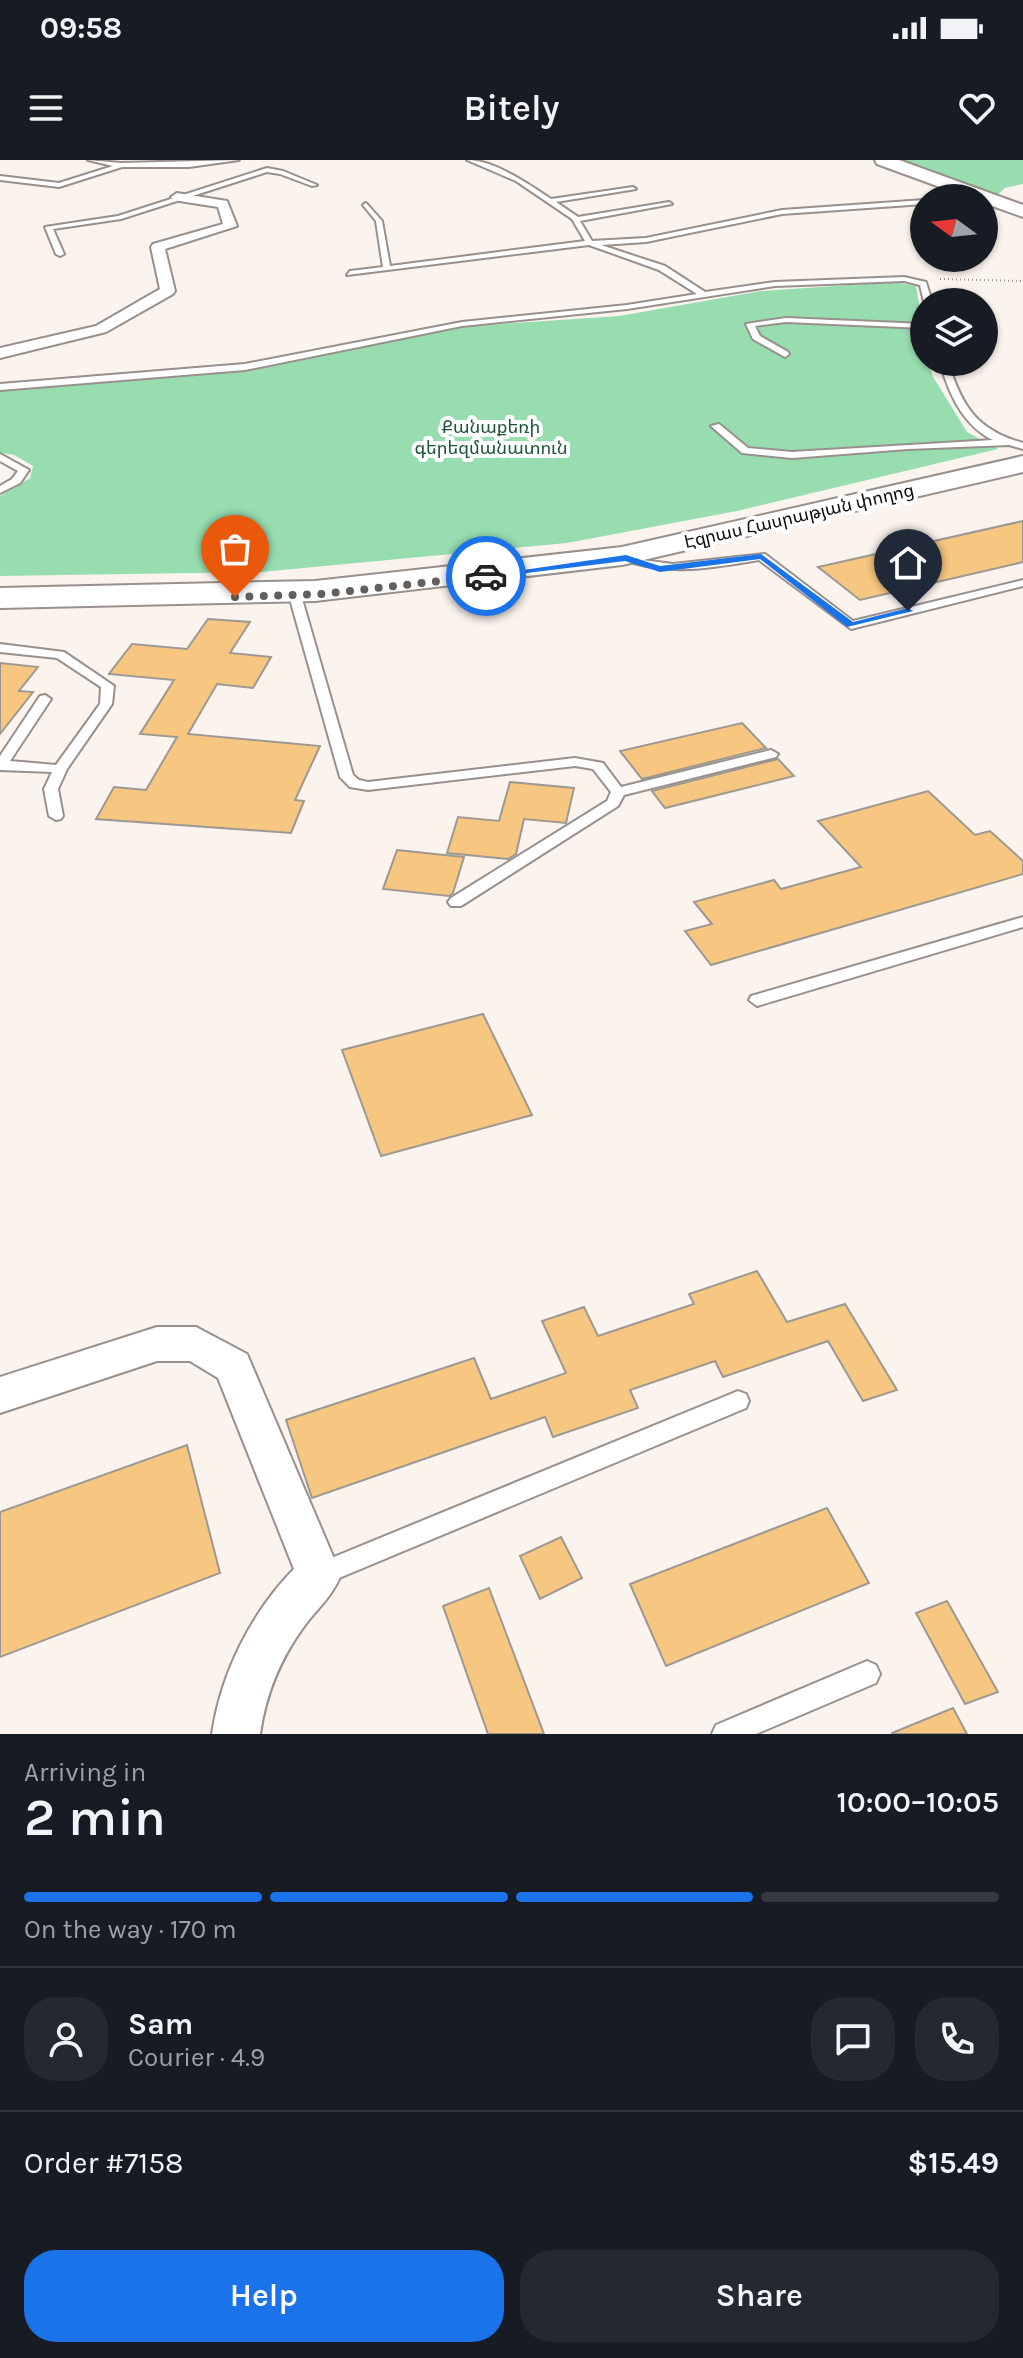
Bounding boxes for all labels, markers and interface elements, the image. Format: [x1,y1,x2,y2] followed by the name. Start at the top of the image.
[40,10,122,46] text: 09:58
[24,86,68,130] icon: menu
[955,86,999,130] icon: heart
[464,87,559,129] text: Bitely
[910,184,998,272] north arrow
[910,184,998,376] map controls
[910,288,998,376] button: layers
[414,416,568,459] park label: Քանաքեռի գերեզմանատուն
[682,479,916,553] street label: Էզրաս Հասրաթյան փողոց
[201,515,269,597] pin
[213,527,257,571] icon: bag
[874,529,942,611] pin
[446,536,526,616] courier
[886,541,930,585] icon: home
[464,554,508,598] icon: car
[24,1757,146,1788] text: Arriving in
[837,1784,999,1820] text: 10:00–10:05
[24,1787,166,1848] text: 2 min
[24,1914,237,1945] text: On the way · 170 m
[24,1997,108,2081] button: person
[811,1997,895,2081] button: chat
[915,1997,999,2081] button: phone
[128,2006,193,2042] text: Sam
[128,2042,265,2073] text: Courier · 4.9
[24,2145,184,2181] text: Order #7158
[908,2145,999,2181] text: $15.49
[24,2250,504,2342] button: Help
[520,2250,999,2342] button: Share

